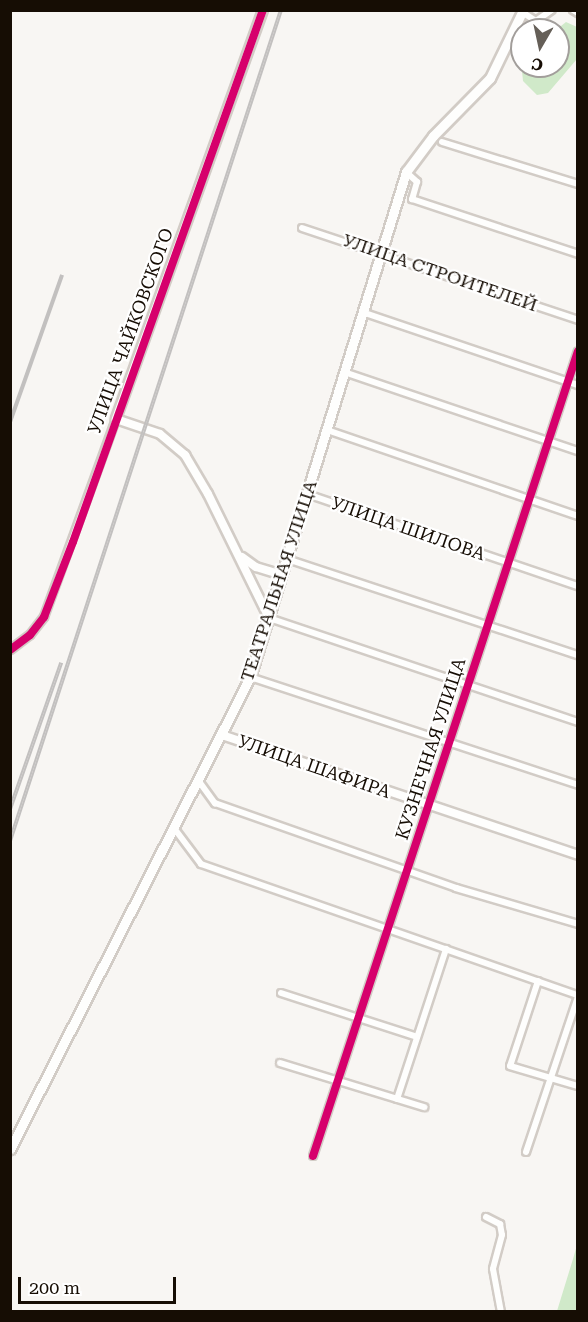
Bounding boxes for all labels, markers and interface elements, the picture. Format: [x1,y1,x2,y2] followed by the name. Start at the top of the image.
[510,18,570,78] north arrow
[530,54,544,75] text: С
[84,225,178,437] street label: УЛИЦА ЧАЙКОВСКОГО
[340,230,540,316] street label: УЛИЦА СТРОИТЕЛЕЙ
[236,478,322,684] street label: ТЕАТРАЛЬНАЯ УЛИЦА
[328,492,488,566] street label: УЛИЦА ШИЛОВА
[391,655,471,843] street label: КУЗНЕЧНАЯ УЛИЦА
[235,731,393,803] street label: УЛИЦА ШАФИРА
[21,1265,178,1303] scale bar
[29,1277,80,1298] text: 200 m

